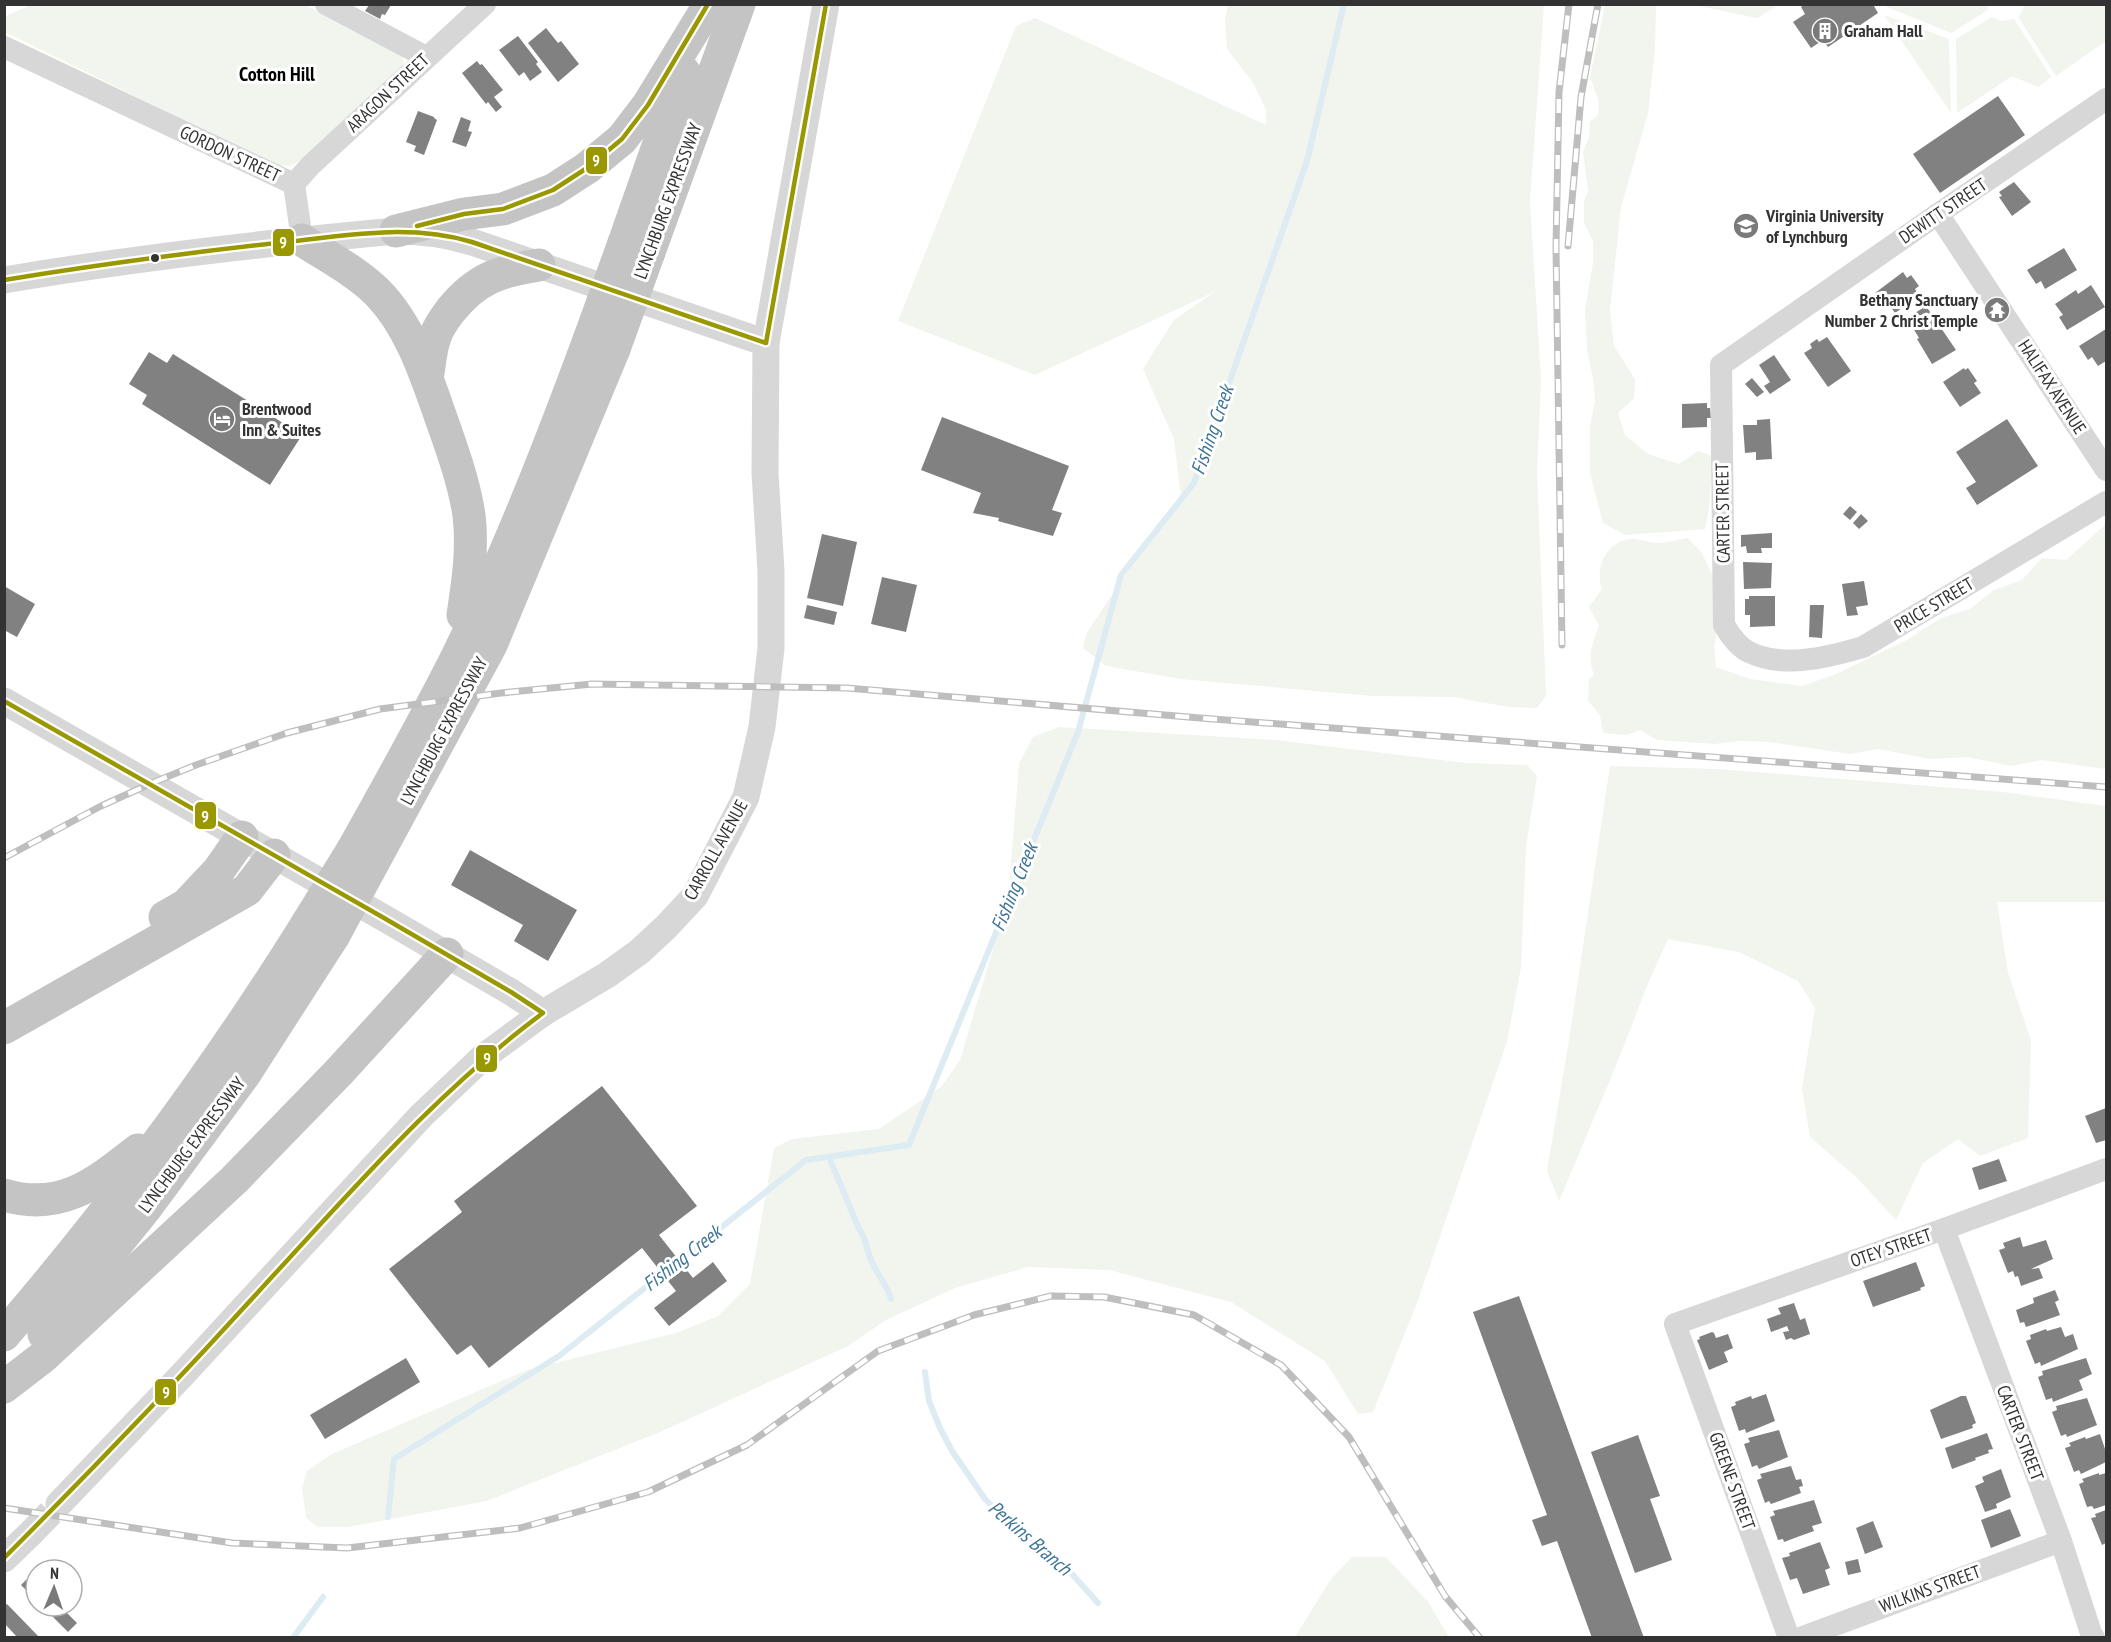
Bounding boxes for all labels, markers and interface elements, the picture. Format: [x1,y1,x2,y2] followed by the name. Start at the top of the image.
[1810,16,1840,46] building icon: Graham Hall
[1844,19,1923,42] place label: Graham Hall
[341,48,434,137] street label: ARAGON STREET
[239,61,315,87] district label: Cotton Hill
[629,119,707,282] street label: LYNCHBURG EXPRESSWAY
[176,120,284,187] street label: GORDON STREET
[585,146,608,175] line badge: 9
[592,150,600,170] text: 9
[1894,173,1991,248] street label: DEWITT STREET
[1765,204,1884,248] place label: Virginia University of Lynchburg
[1731,211,1761,241] school or university icon: Virginia University of Lynchburg
[272,228,295,257] line badge: 9
[279,232,287,252] text: 9
[149,252,161,264] unlabelled marker
[1825,288,1979,332] place label: Bethany Sanctuary Number 2 Christ Temple
[1982,295,2012,325] temple icon: Bethany Sanctuary Number 2 Christ Temple
[2013,335,2091,438] street label: HALIFAX AVENUE
[1185,380,1240,478] water label: Fishing Creek
[242,397,321,441] place label: Brentwood Inn & Suites
[207,404,237,434] hotel icon: Brentwood Inn & Suites
[1710,463,1735,563] street label: CARTER STREET
[1890,572,1978,637] street label: PRICE STREET
[395,652,493,809] street label: LYNCHBURG EXPRESSWAY
[679,796,753,904] street label: CARROLL AVENUE
[194,801,217,830] line badge: 9
[201,806,209,826] text: 9
[985,837,1044,935] water label: Fishing Creek
[475,1044,498,1073] line badge: 9
[483,1048,491,1068] text: 9
[133,1072,251,1217] street label: LYNCHBURG EXPRESSWAY
[637,1218,728,1297] water label: Fishing Creek
[1847,1223,1935,1272] street label: OTEY STREET
[154,1378,177,1406] line badge: 9
[162,1382,170,1402] text: 9
[1992,1382,2049,1484] street label: CARTER STREET
[1704,1429,1761,1533] street label: GREENE STREET
[983,1495,1078,1582] water label: Perkins Branch
[24,1558,84,1618] north arrow
[1876,1560,1984,1617] street label: WILKINS STREET
[50,1563,59,1583] text: N

